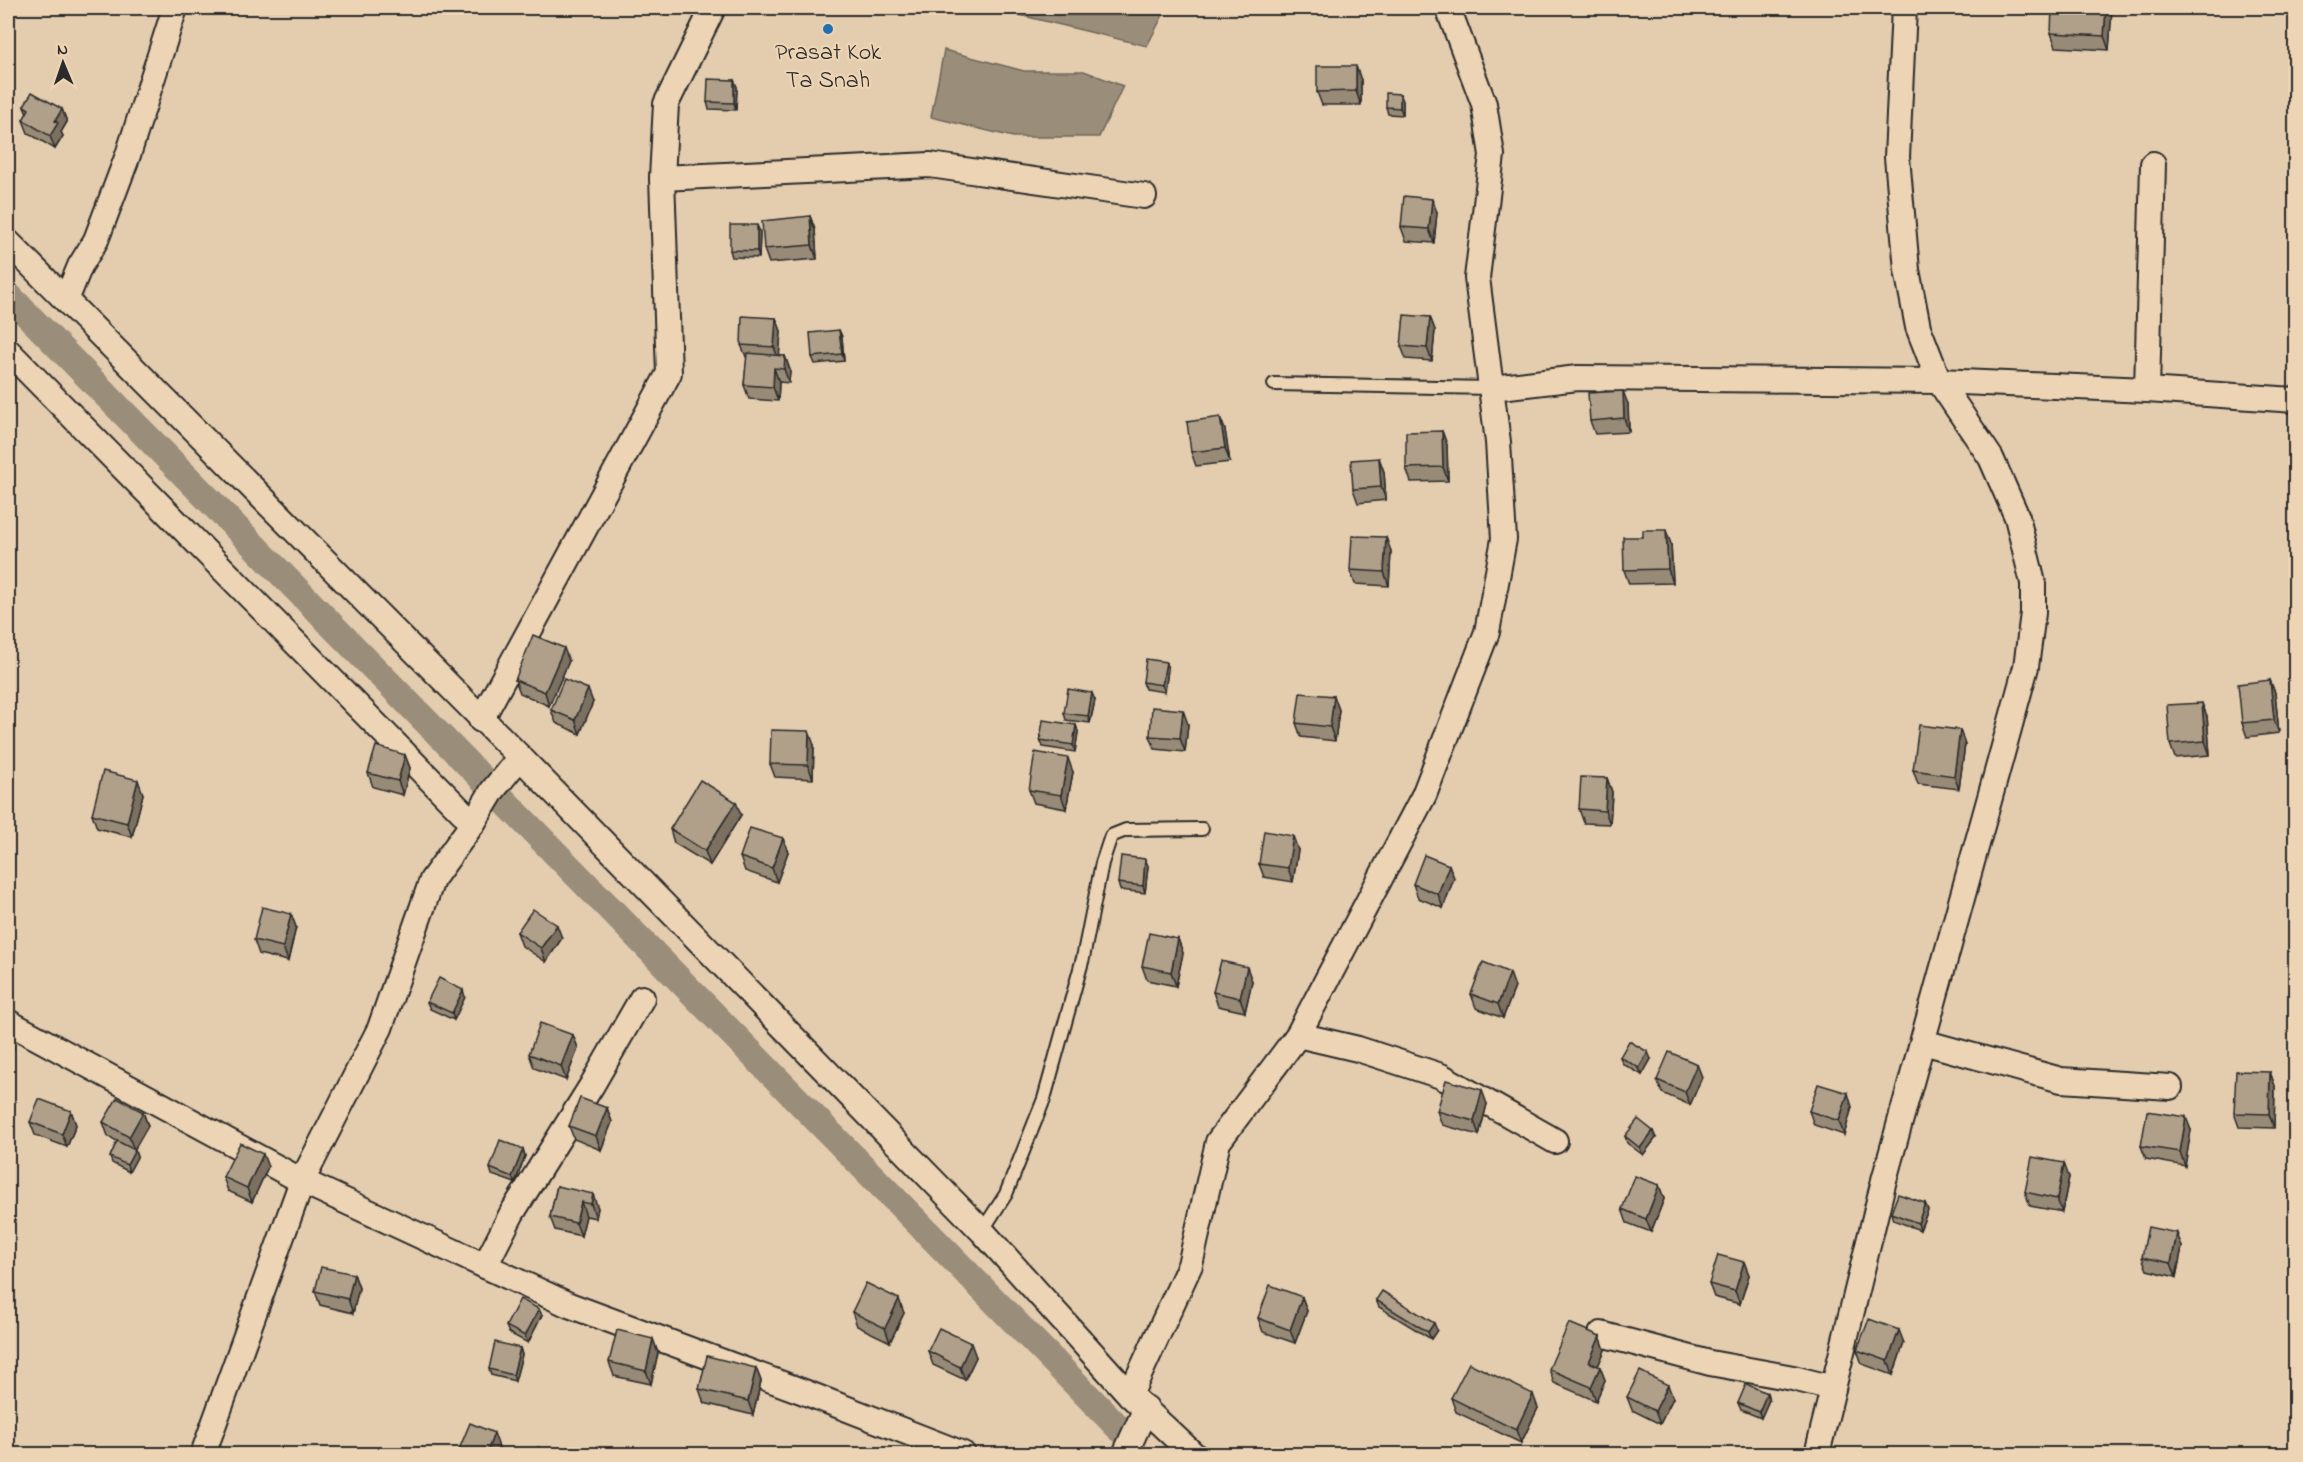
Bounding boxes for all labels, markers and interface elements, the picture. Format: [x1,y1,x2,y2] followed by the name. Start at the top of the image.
[821,22,835,36] marker: Prasat Kok Ta Snah
[33,33,93,93] north arrow
[775,36,881,99] place label: Prasat Kok Ta Snah
[57,38,69,62] text: N

